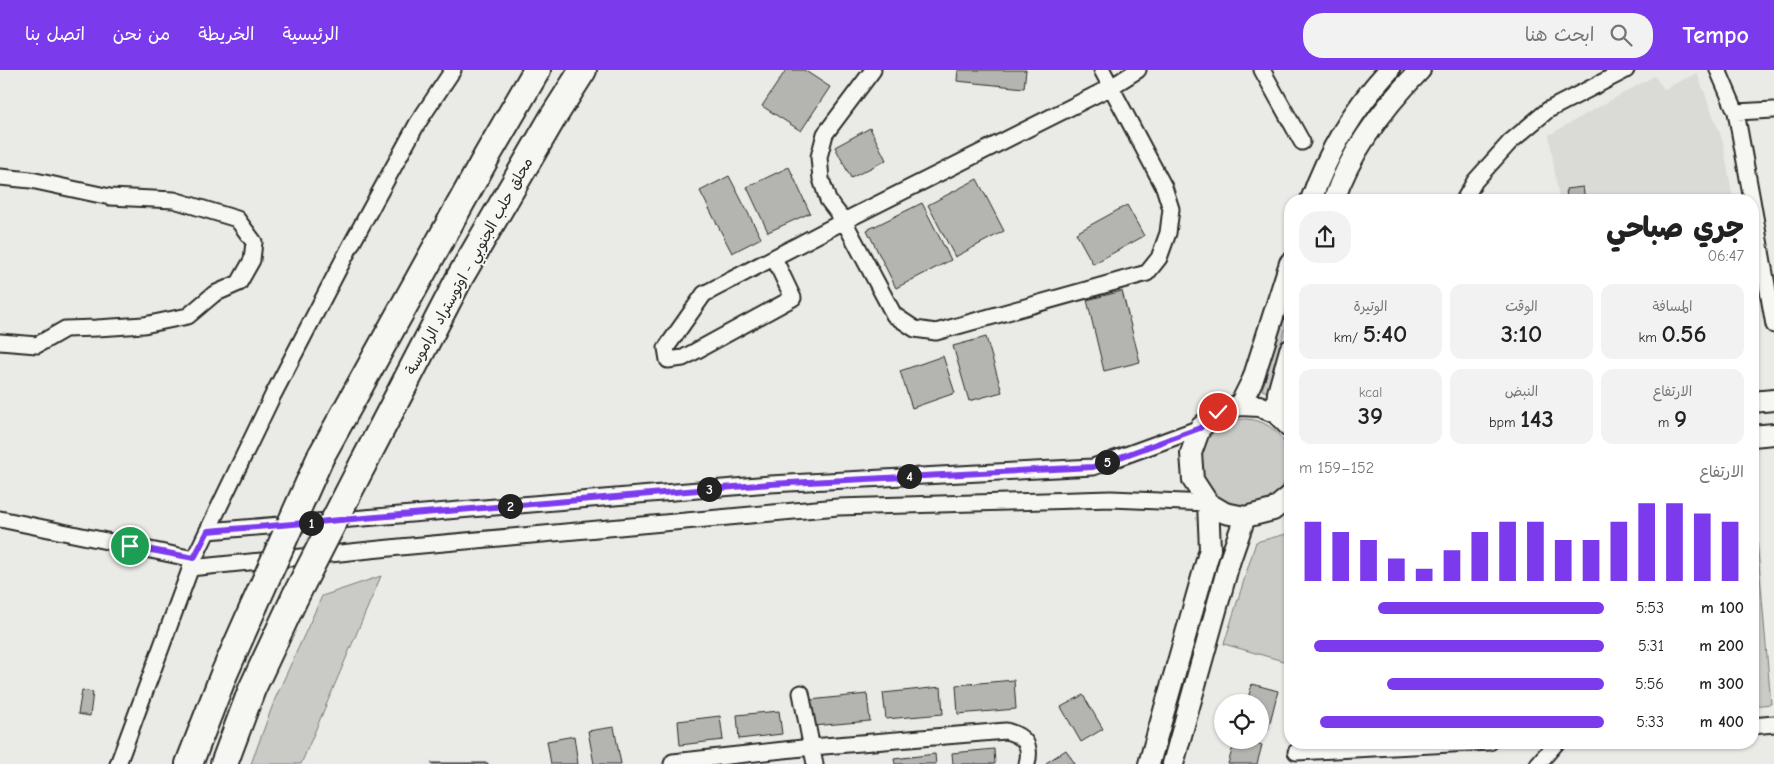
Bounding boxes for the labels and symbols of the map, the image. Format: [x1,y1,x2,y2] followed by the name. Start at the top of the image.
[402,154,540,380] street label: محلق حلب الجنوبي - اوتوستراد الراموسة
[1197,391,1239,433] pin
[1094,450,1120,474] pin: 5
[896,464,922,488] pin: 4
[696,476,722,502] pin: 3
[498,494,522,518] pin: 2
[298,510,324,536] pin: 1
[109,525,151,567] pin

